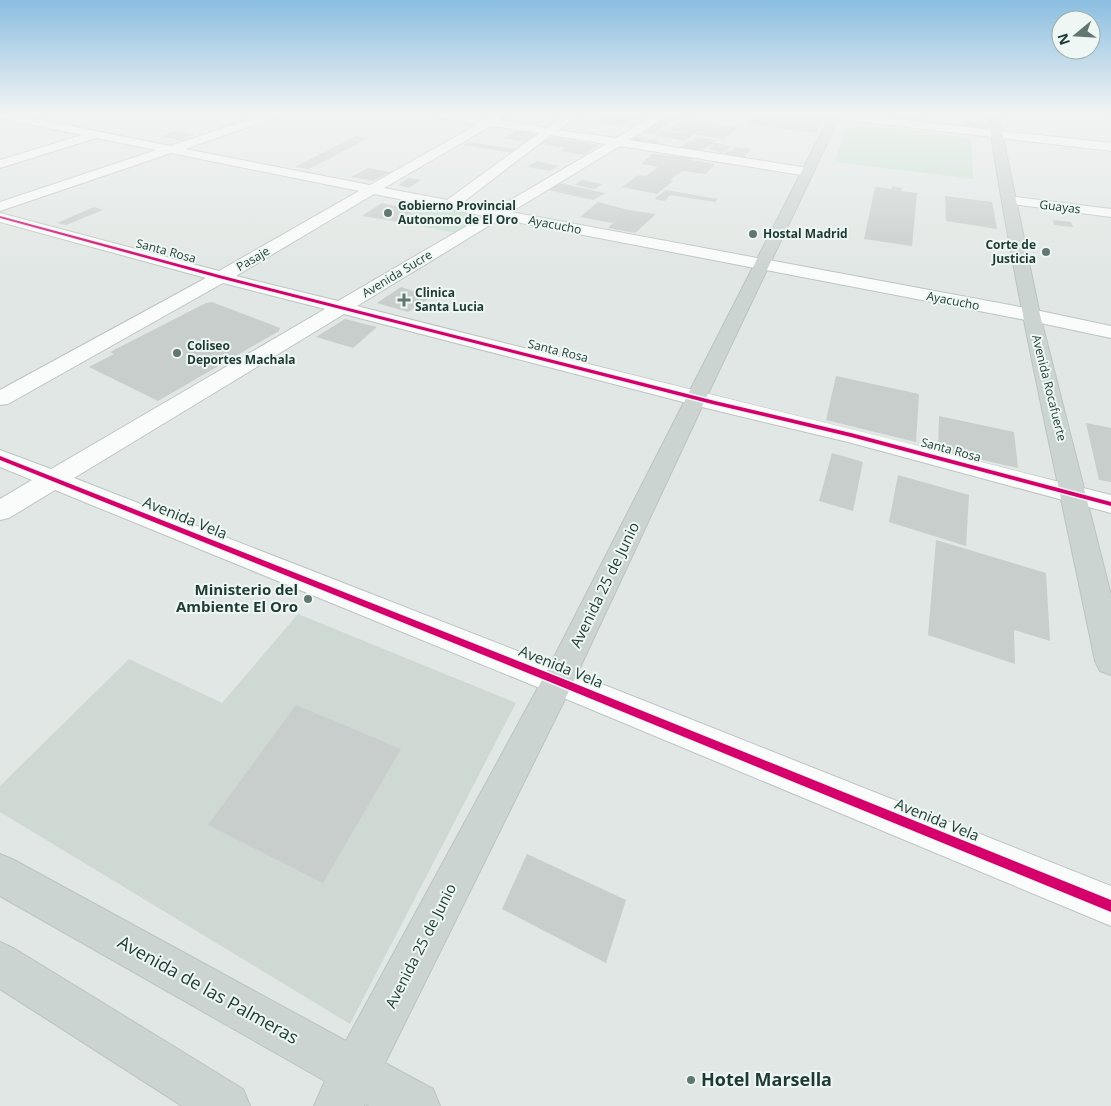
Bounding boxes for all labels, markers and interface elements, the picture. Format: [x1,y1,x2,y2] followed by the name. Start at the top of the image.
[1051,10,1101,60] north arrow
[1052,31,1074,48] text: N
[1039,196,1082,217] street label: Guayas
[398,197,518,228] place label: Gobierno Provincial Autonomo de El Oro
[382,207,394,219] marker: Gobierno Provincial Autonomo de El Oro
[527,211,583,238] street label: Ayacucho
[763,225,848,242] place label: Hostal Madrid
[747,228,759,240] marker: Hostal Madrid
[134,234,198,267] street label: Santa Rosa
[985,236,1036,267] place label: Corte de Justicia
[233,242,273,275] street label: Pasaje
[358,246,435,301] street label: Avenida Sucre
[1040,246,1052,258] marker: Corte de Justicia
[415,284,484,315] place label: Clinica Santa Lucia
[925,287,981,314] street label: Ayacucho
[397,293,411,307] marker: Clinica Santa Lucia
[1028,333,1071,443] street label: Avenida Rocafuerte
[526,335,590,366] street label: Santa Rosa
[187,337,296,368] place label: Coliseo Deportes Machala
[171,347,183,359] marker: Coliseo Deportes Machala
[919,433,983,466] street label: Santa Rosa
[140,491,231,543] street label: Avenida Vela
[565,518,643,651] street label: Avenida 25 de Junio
[176,579,298,616] place label: Ministerio del Ambiente El Oro
[302,593,314,605] marker: Ministerio del Ambiente El Oro
[516,640,607,692] street label: Avenida Vela
[892,793,983,845] street label: Avenida Vela
[380,880,460,1011] street label: Avenida 25 de Junio
[114,929,303,1049] street label: Avenida de las Palmeras
[701,1067,832,1091] place label: Hotel Marsella
[685,1074,697,1086] marker: Hotel Marsella

